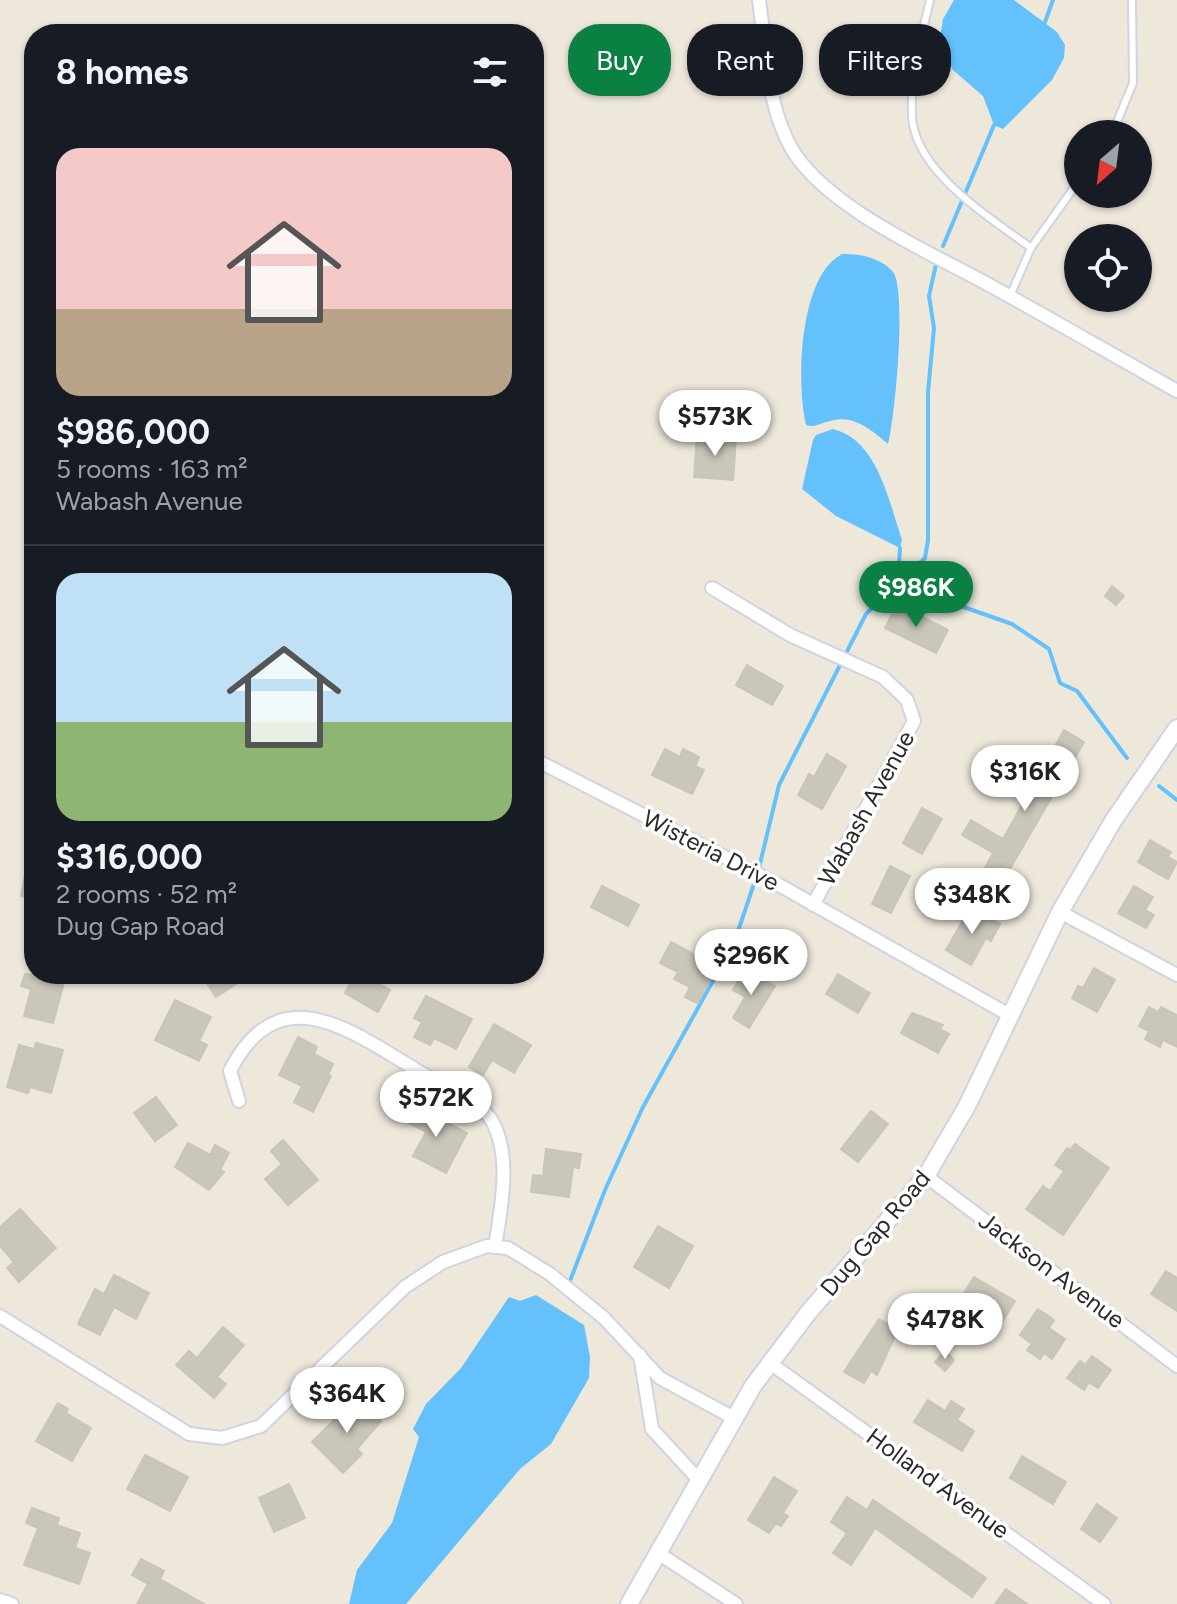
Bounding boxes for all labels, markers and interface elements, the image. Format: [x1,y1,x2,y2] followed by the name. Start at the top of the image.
[568,24,671,96] chip: Buy
[687,24,803,96] chip: Rent
[819,24,951,96] chip: Filters
[468,50,512,94] icon: filters
[56,52,188,93] text: 8 homes
[1064,120,1152,208] north arrow
[1064,120,1152,312] map controls
[212,200,356,344] icon: home
[1064,224,1152,312] button: locate
[659,390,771,458] pin: $573K
[677,400,753,432] text: $573K
[56,412,210,453] text: $986,000
[56,453,248,485] text: 5 rooms · 163 m²
[56,485,243,517] text: Wabash Avenue
[860,561,972,629] pin: $986K
[877,571,955,603] text: $986K
[212,625,356,769] icon: home
[812,726,920,890] street label: Wabash Avenue
[969,745,1081,813] pin: $316K
[989,755,1061,787] text: $316K
[638,803,784,897] street label: Wisteria Drive
[56,837,203,878] text: $316,000
[916,868,1028,936] pin: $348K
[56,878,237,910] text: 2 rooms · 52 m²
[933,878,1011,910] text: $348K
[56,910,225,942] text: Dug Gap Road
[695,929,807,997] pin: $296K
[713,939,789,971] text: $296K
[380,1071,492,1139] pin: $572K
[398,1081,474,1113] text: $572K
[814,1164,936,1302] street label: Dug Gap Road
[973,1206,1131,1334] street label: Jackson Avenue
[889,1293,1001,1361] pin: $478K
[906,1303,984,1335] text: $478K
[291,1367,403,1435] pin: $364K
[308,1377,386,1409] text: $364K
[861,1422,1015,1544] street label: Holland Avenue

